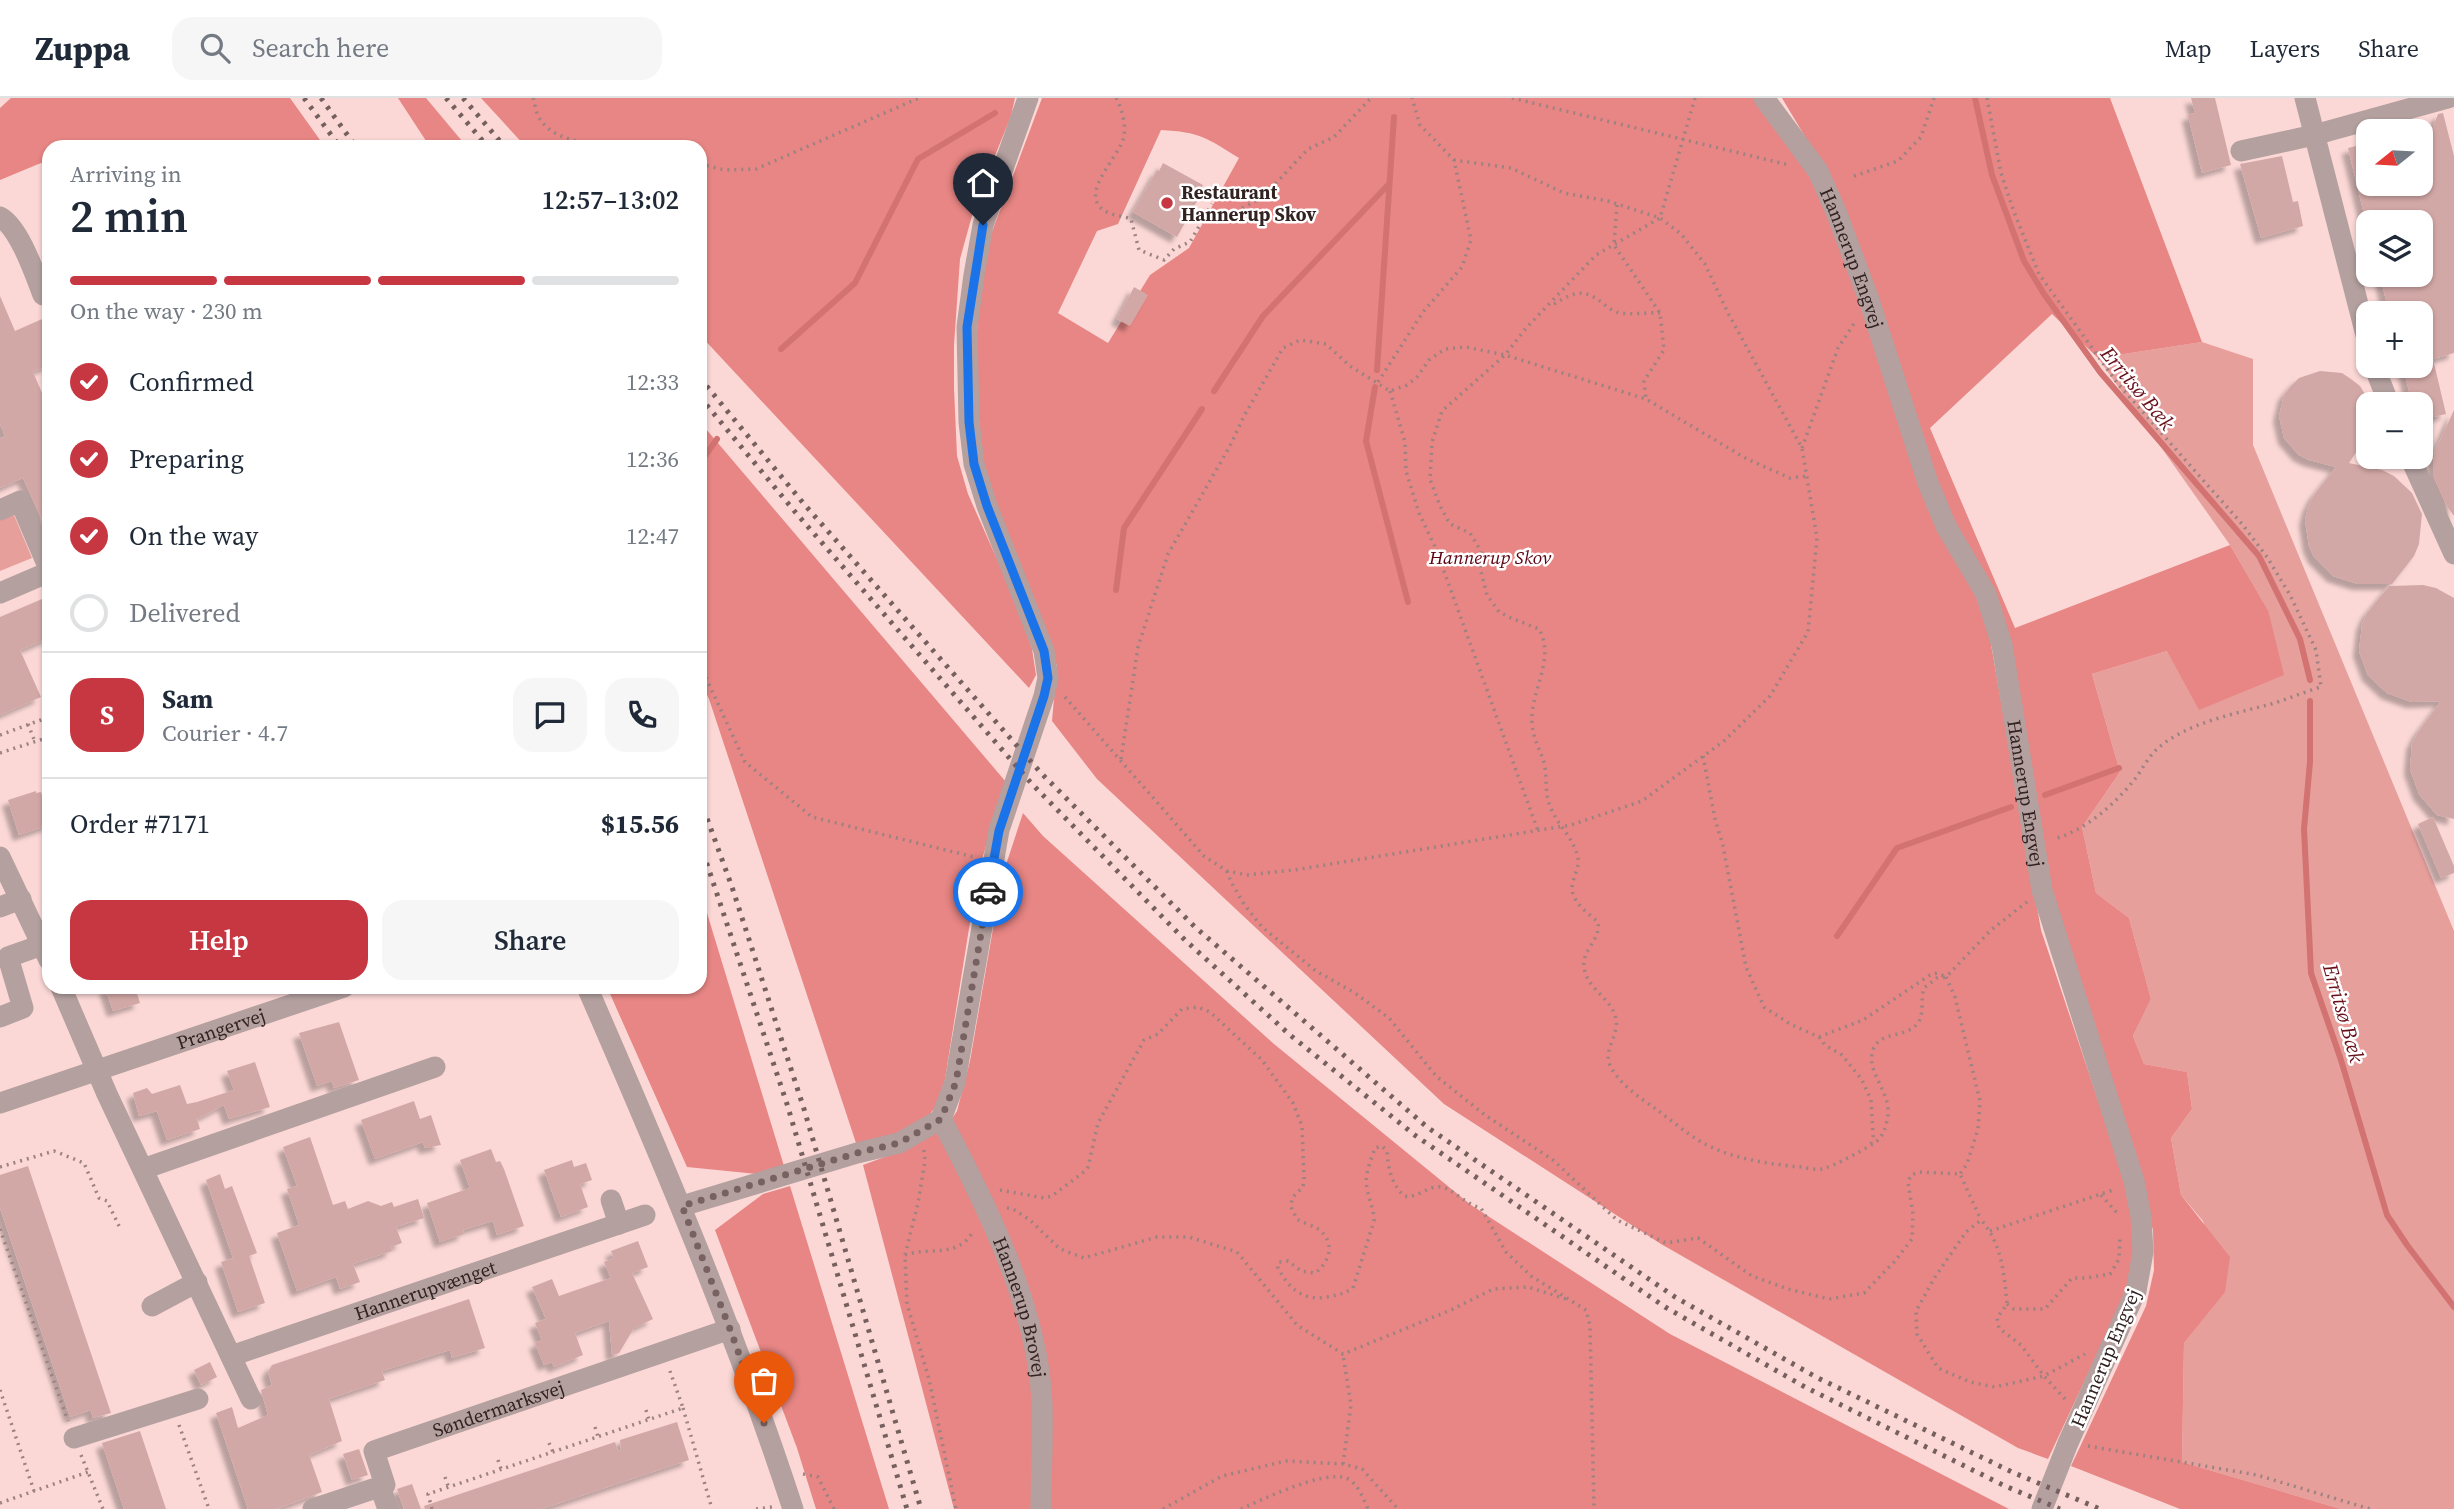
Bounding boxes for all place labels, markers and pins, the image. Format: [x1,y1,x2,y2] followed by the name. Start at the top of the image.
[953,153,1013,225] pin
[1181,179,1316,227] place label: Restaurant Hannerup Skov
[1159,195,1175,211] marker: Restaurant Hannerup Skov
[734,1351,794,1423] pin

